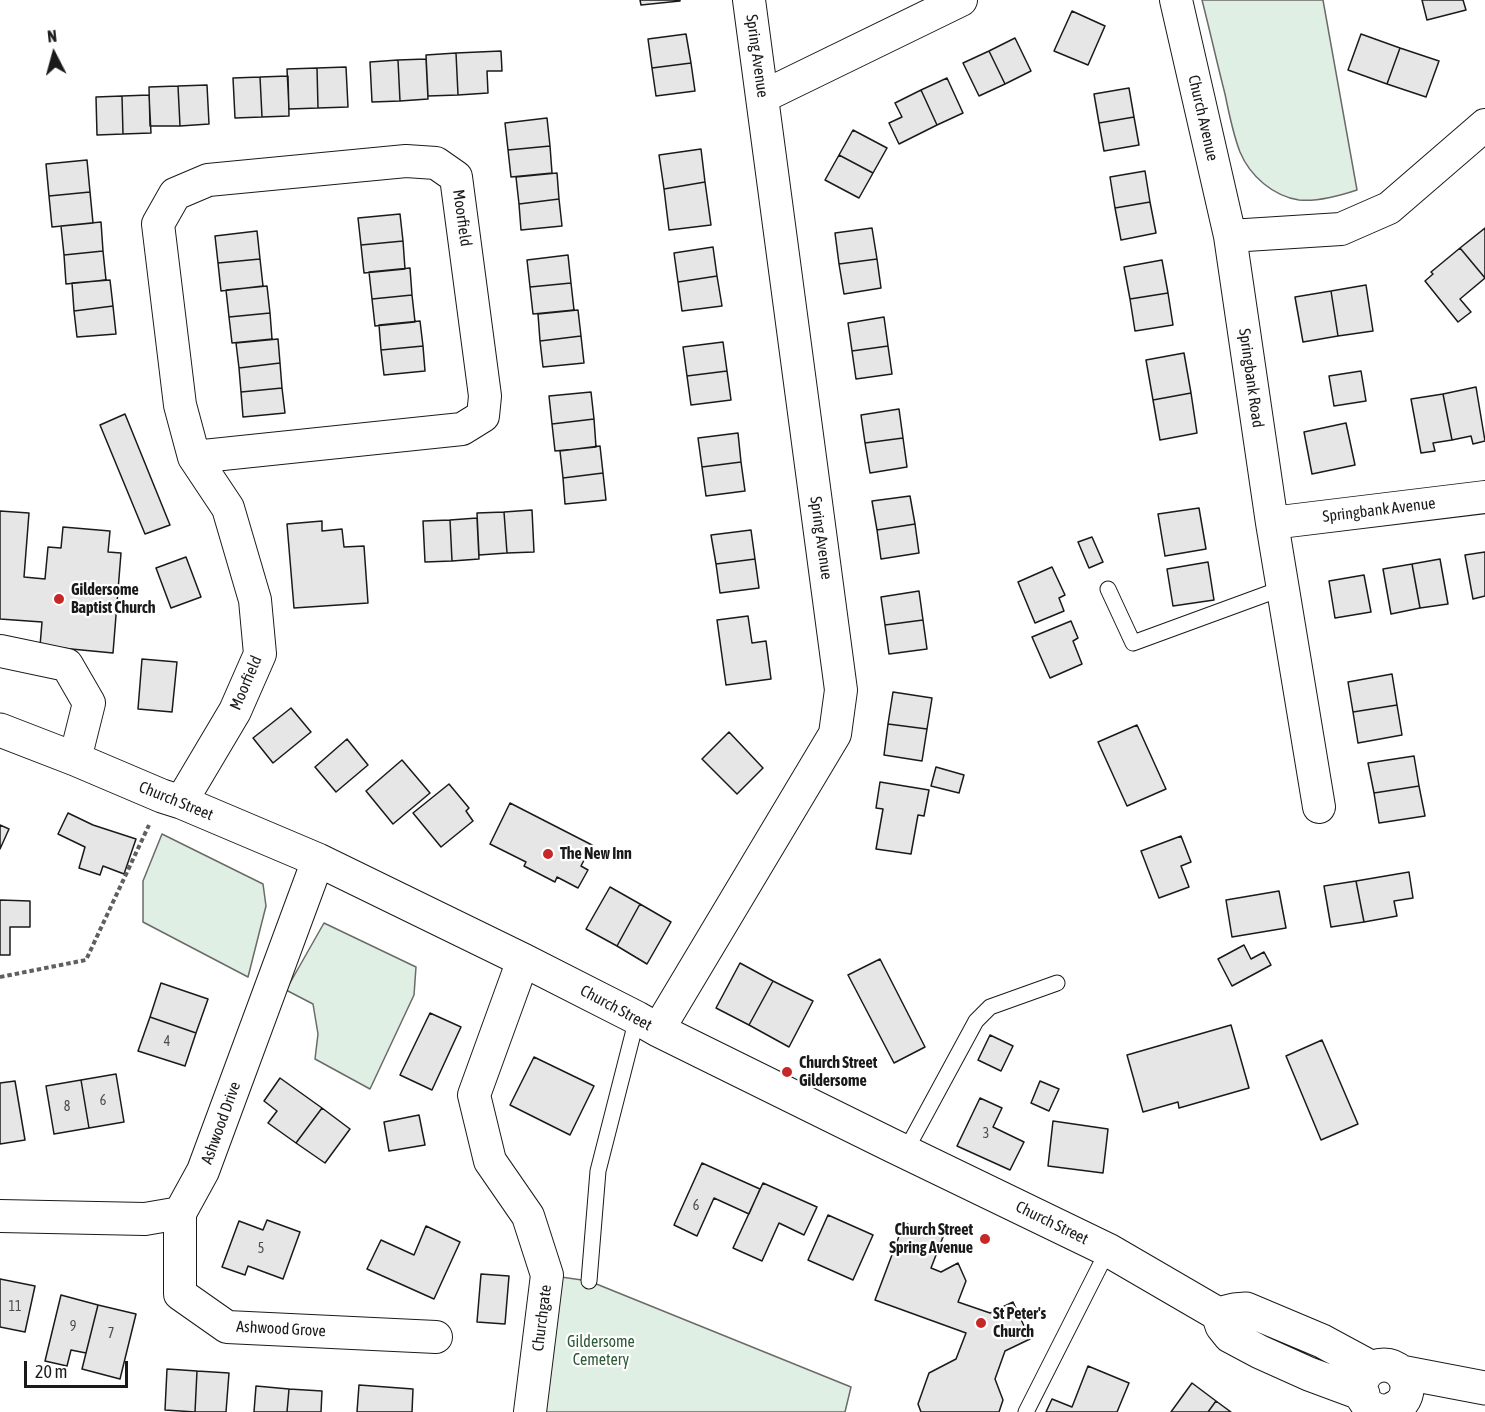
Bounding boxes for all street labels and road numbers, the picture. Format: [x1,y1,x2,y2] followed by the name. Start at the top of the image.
[742,13,772,99] street label: Spring Avenue
[1184,73,1222,163] street label: Church Avenue
[449,188,475,248] street label: Moorfield
[1235,327,1267,429] street label: Springbank Road
[1321,494,1437,526] street label: Springbank Avenue
[806,495,836,581] street label: Spring Avenue
[226,653,266,713] street label: Moorfield
[136,777,216,825] street label: Church Street
[577,981,655,1035] street label: Church Street
[197,1079,245,1167] street label: Ashwood Drive
[1013,1197,1091,1249] street label: Church Street
[528,1284,556,1352] street label: Churchgate
[236,1317,326,1341] street label: Ashwood Grove

